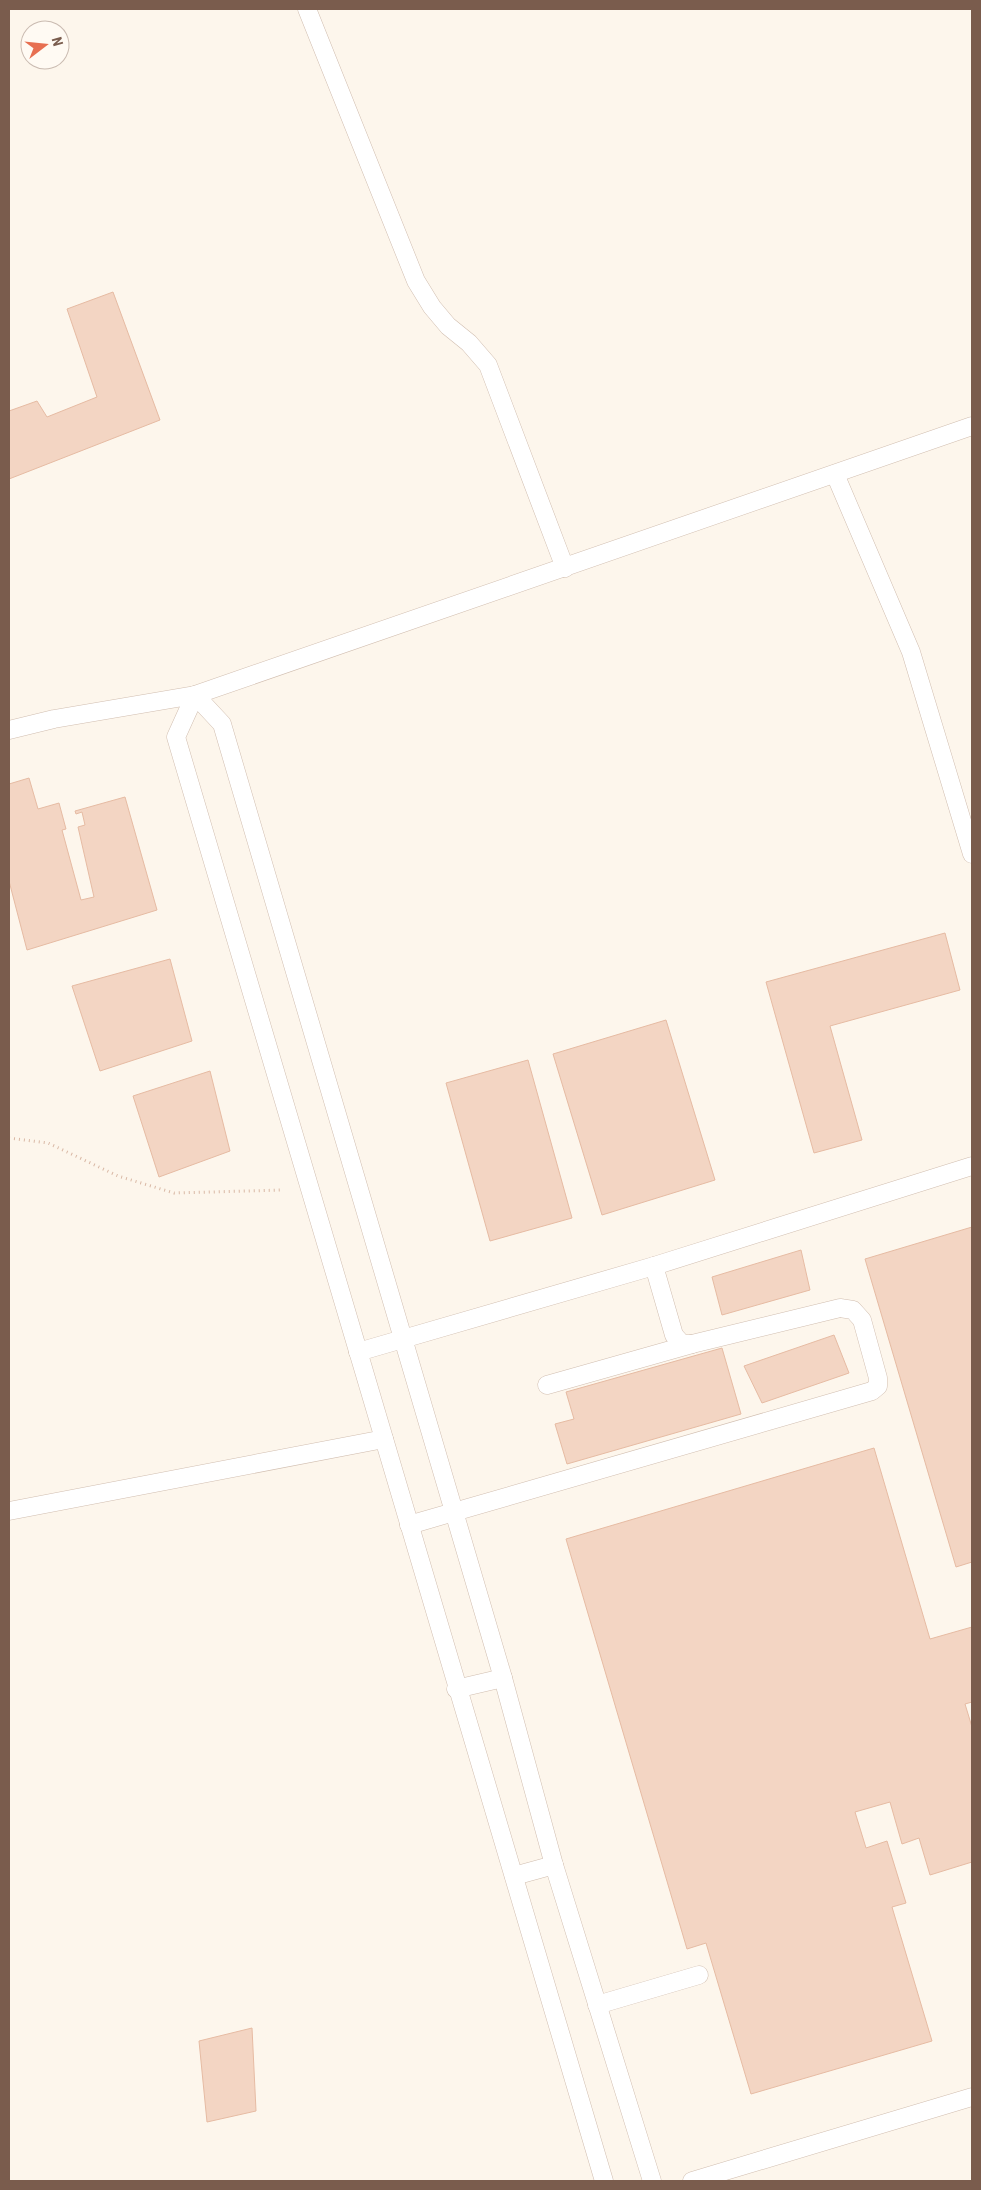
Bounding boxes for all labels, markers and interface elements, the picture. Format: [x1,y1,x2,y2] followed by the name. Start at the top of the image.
[20,20,70,70] north arrow
[49,35,66,48] text: N

